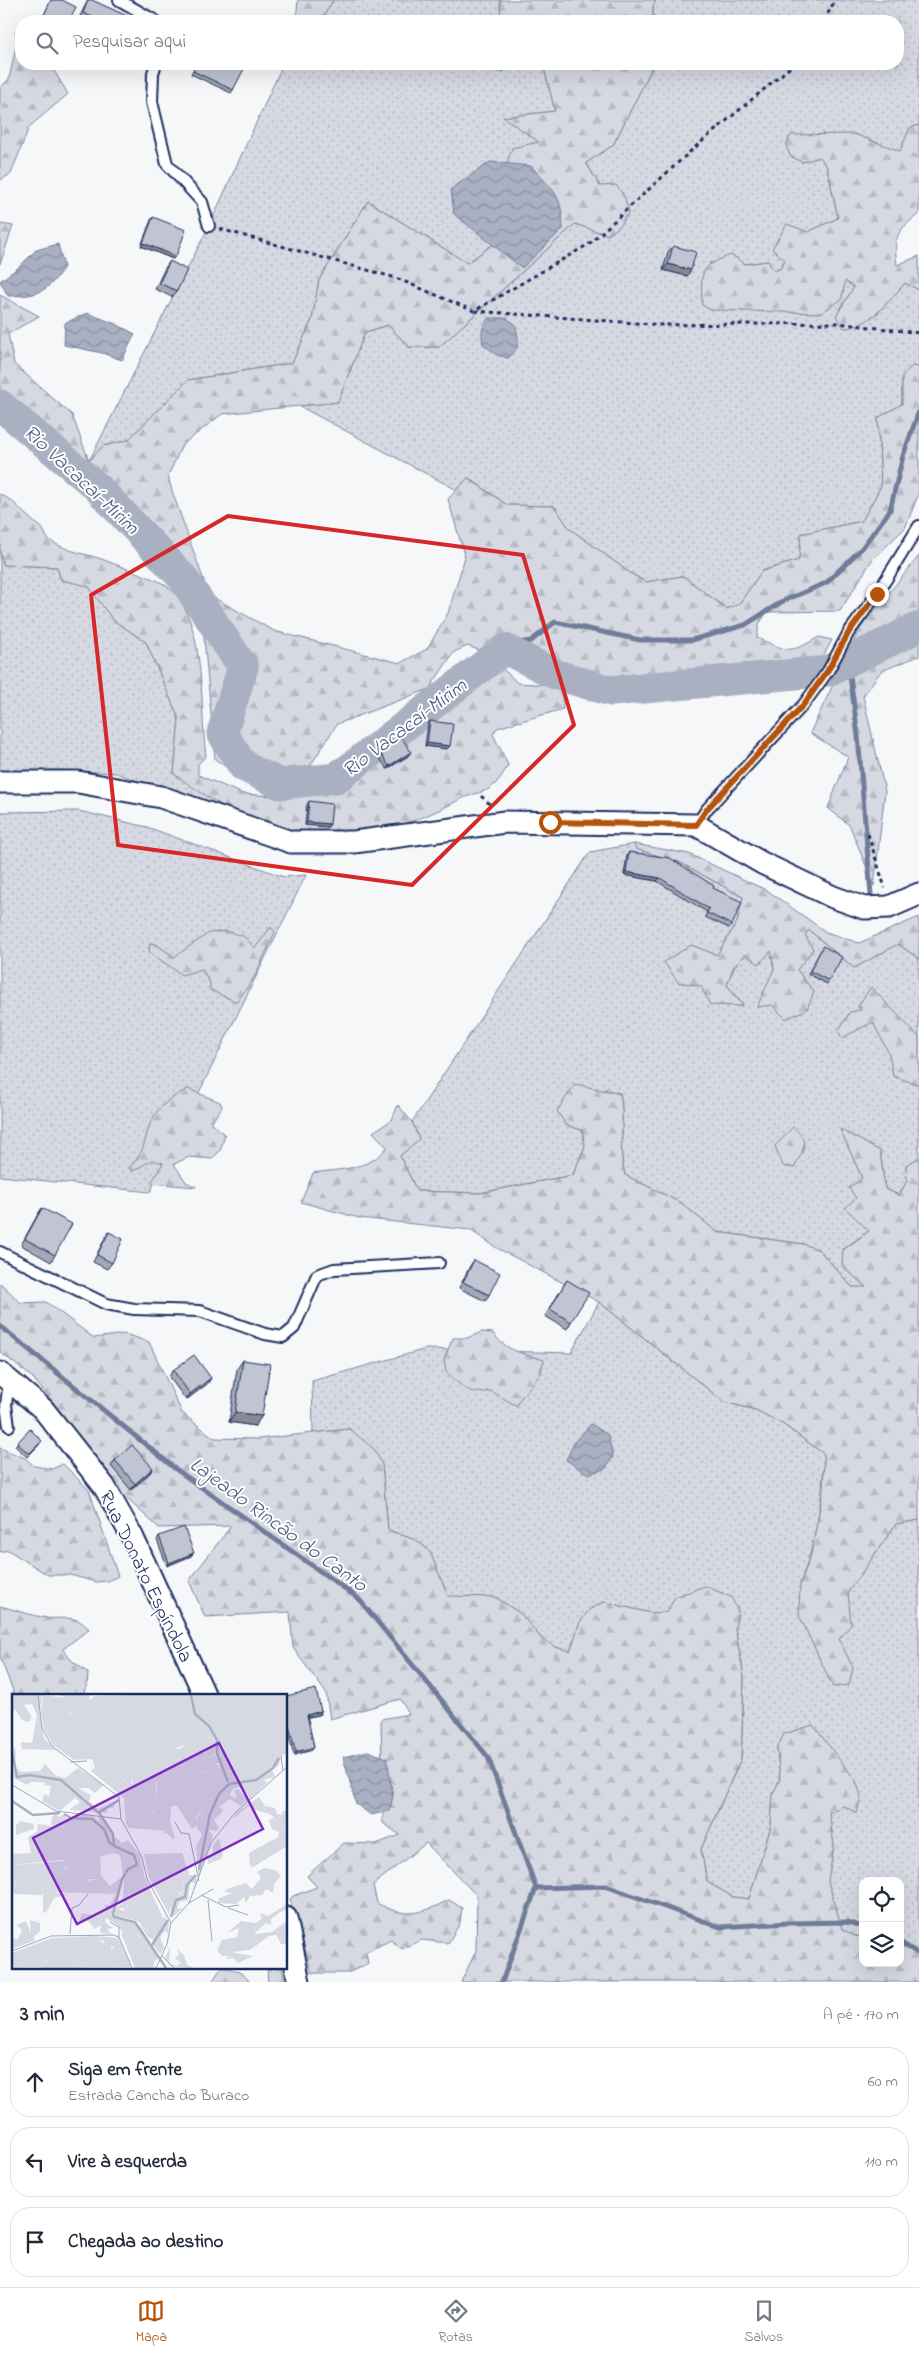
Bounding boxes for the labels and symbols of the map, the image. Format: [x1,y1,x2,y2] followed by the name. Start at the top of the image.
[16,419,146,543] water label: Rio Vacacaí-Mirim
[866,583,889,606] route end
[337,671,474,785] water label: Rio Vacacaí-Mirim
[539,811,562,834] route start
[183,1451,374,1601] water label: Lajeado Rincão do Canto
[91,1486,199,1668] street label: Rua Donato Espíndola
[12,1694,288,1970] inset map

